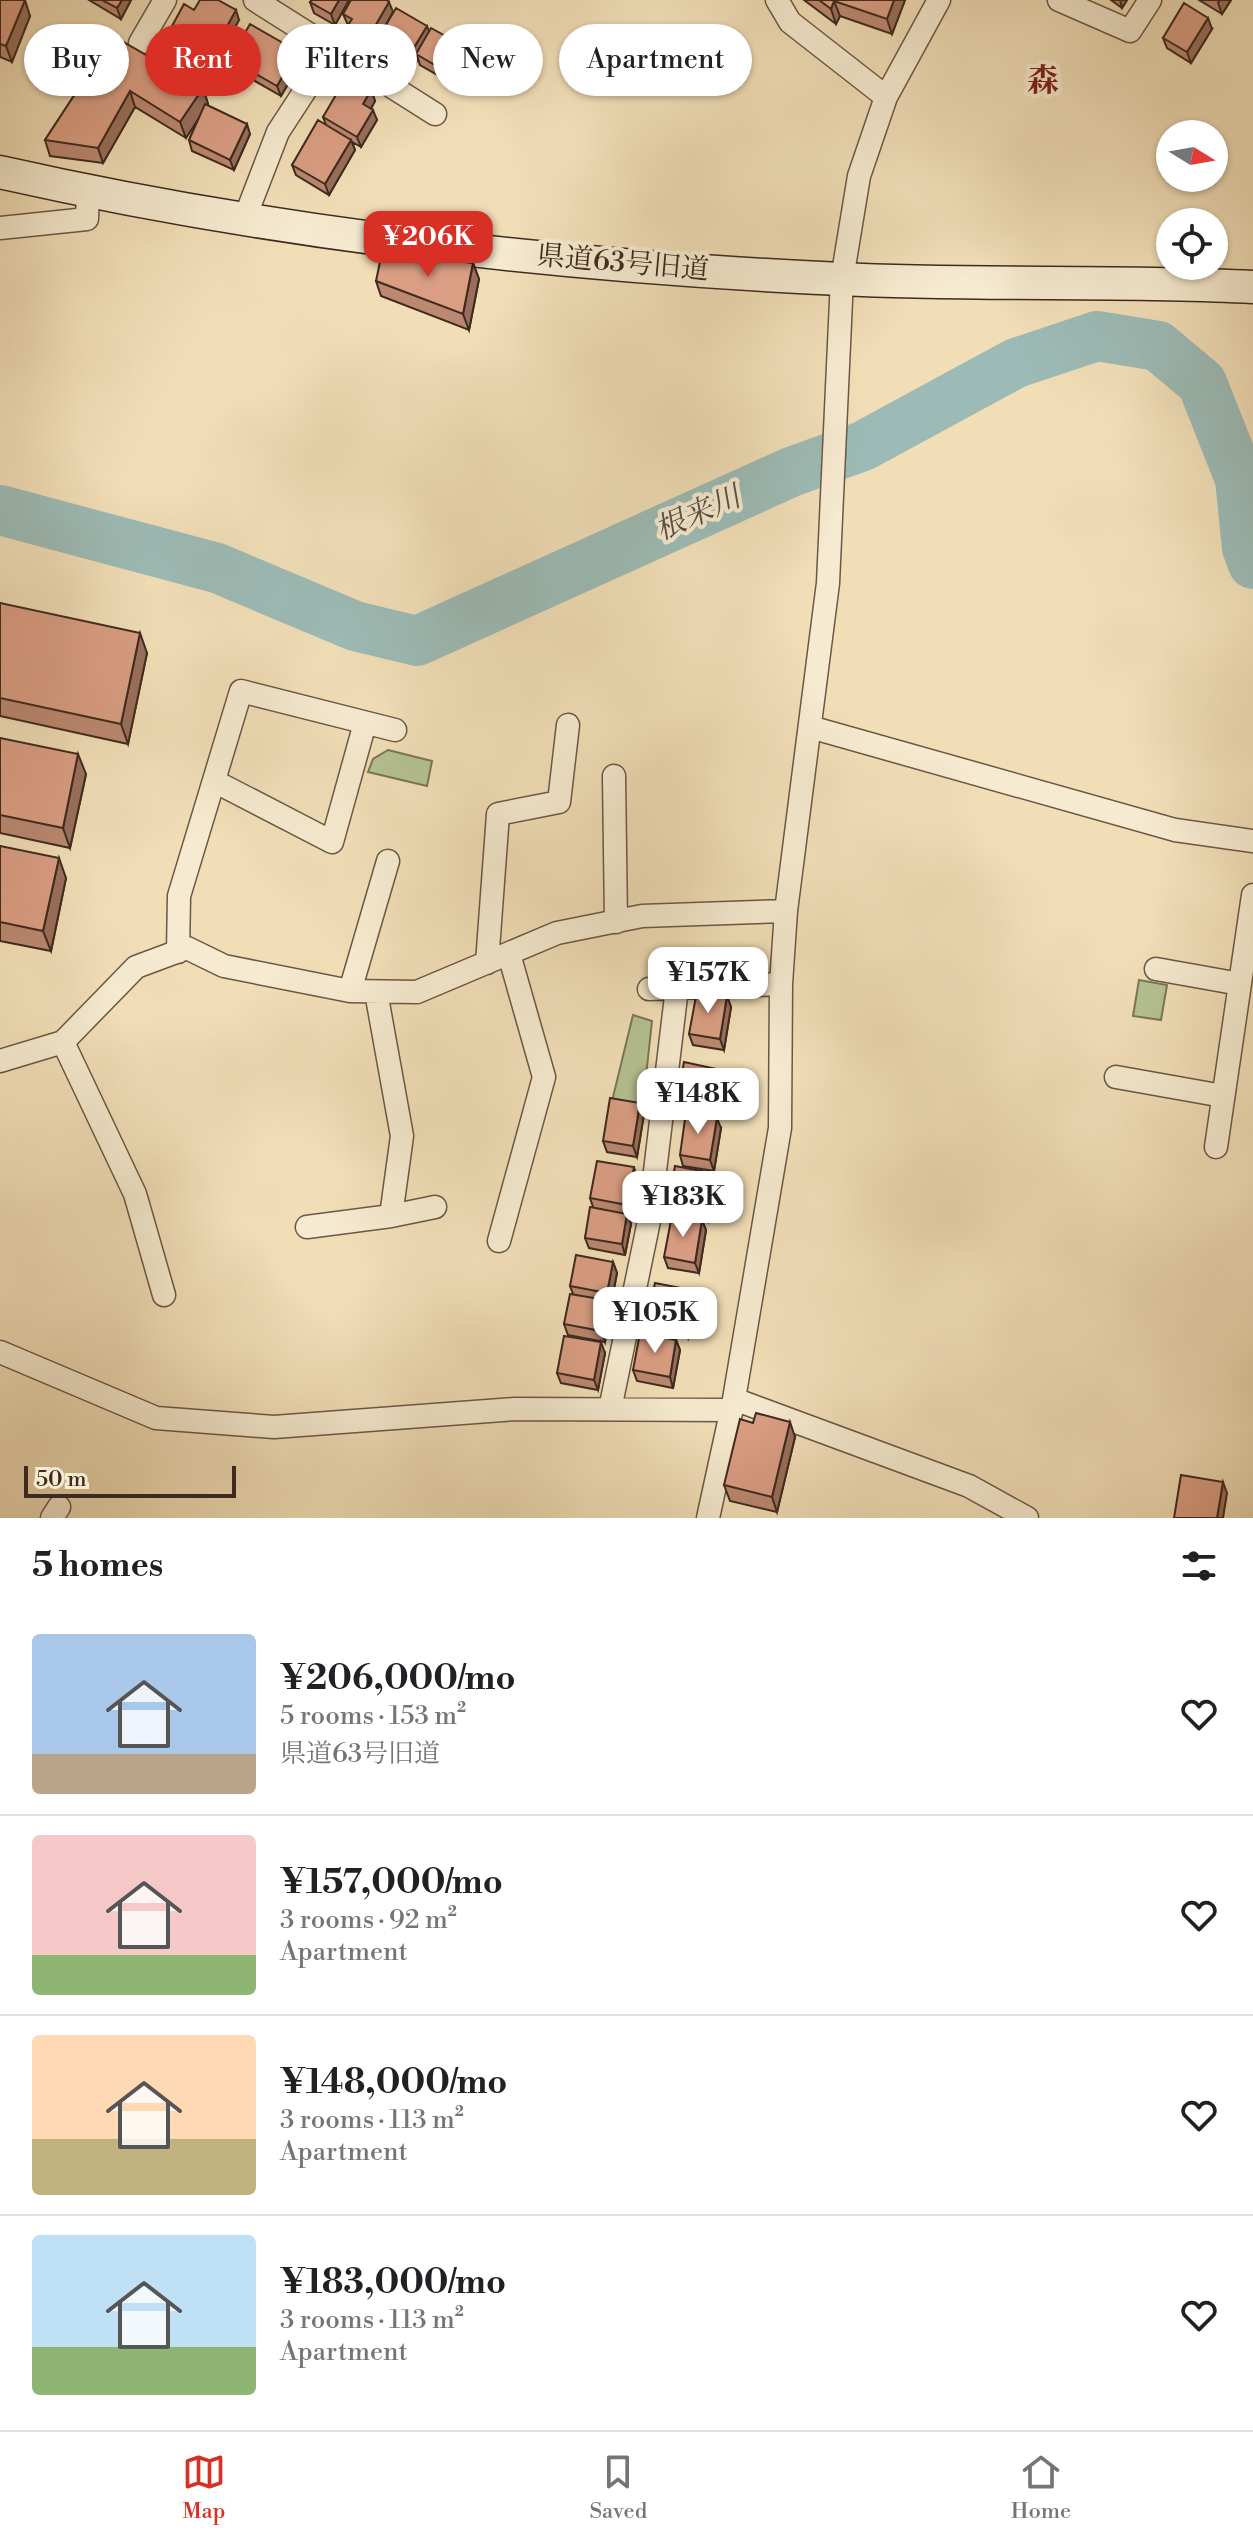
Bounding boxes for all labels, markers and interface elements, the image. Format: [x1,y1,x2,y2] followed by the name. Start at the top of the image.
[24,24,129,96] chip: Buy
[145,24,261,96] chip: Rent
[277,24,417,96] chip: Filters
[433,24,543,96] chip: New
[559,24,752,96] chip: Apartment
[1027,61,1059,101] district label: 森
[1156,120,1228,192] north arrow
[1156,120,1228,280] map controls
[1156,208,1228,280] button: locate
[372,211,484,279] pin: ¥206K
[382,221,474,253] text: ¥206K
[536,238,710,288] street label: 県道63号旧道
[649,477,750,550] water label: 根来川
[652,947,764,1015] pin: ¥157K
[666,957,750,989] text: ¥157K
[642,1068,754,1136] pin: ¥148K
[655,1078,741,1110] text: ¥148K
[627,1171,739,1239] pin: ¥183K
[640,1181,726,1213] text: ¥183K
[599,1287,711,1355] pin: ¥105K
[611,1297,699,1329] text: ¥105K
[24,1462,236,1498] scale bar
[36,1466,87,1493] text: 50 m
[1177,1544,1221,1588] icon: filters
[32,1545,163,1587] text: 5 homes
[280,1658,515,1700] text: ¥206,000/mo
[96,1666,192,1762] icon: home
[1177,1692,1221,1736] icon: heart
[280,1700,466,1732] text: 5 rooms · 153 m²
[280,1738,440,1770] text: 県道63号旧道
[280,1862,503,1904] text: ¥157,000/mo
[96,1867,192,1963] icon: home
[1177,1893,1221,1937] icon: heart
[280,1904,457,1936] text: 3 rooms · 92 m²
[280,1936,408,1968] text: Apartment
[280,2062,507,2104] text: ¥148,000/mo
[96,2067,192,2163] icon: home
[1177,2093,1221,2137] icon: heart
[280,2104,464,2136] text: 3 rooms · 113 m²
[280,2136,408,2168] text: Apartment
[280,2262,506,2304] text: ¥183,000/mo
[96,2267,192,2363] icon: home
[1177,2293,1221,2337] icon: heart
[280,2304,464,2336] text: 3 rooms · 113 m²
[280,2336,408,2368] text: Apartment
[182,2450,226,2525] tab: Map
[589,2450,647,2525] tab: Saved
[1011,2450,1071,2525] tab: Home

